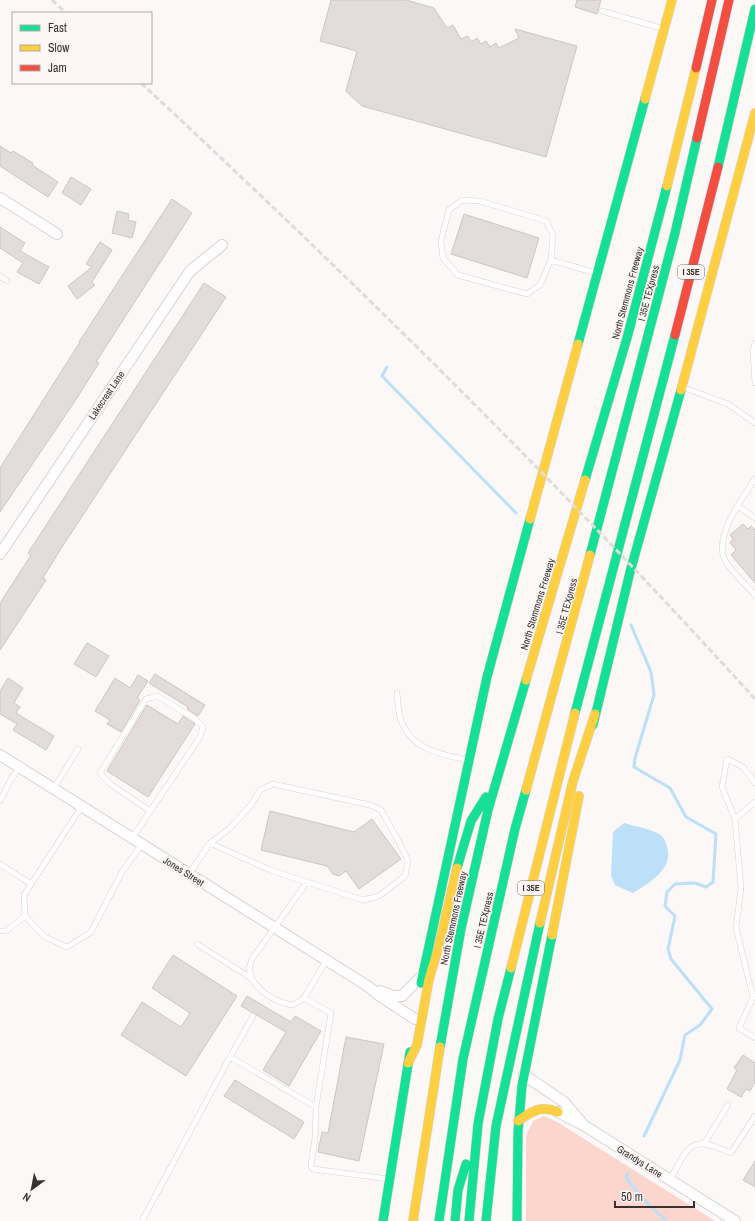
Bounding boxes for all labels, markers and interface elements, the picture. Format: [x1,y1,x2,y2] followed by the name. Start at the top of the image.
[12,12,152,84] legend
[48,20,67,36] text: Fast
[48,40,70,56] text: Slow
[48,60,67,76] text: Jam
[609,245,646,341] street label: North Stemmons Freeway
[635,264,662,322] street label: I 35E TEXpress
[678,265,704,279] road number: I 35E
[85,368,128,422] street label: Lakecrest Lane
[517,556,558,652] street label: North Stemmons Freeway
[553,577,580,635] street label: I 35E TEXpress
[161,854,207,890] street label: Jones Street
[437,869,470,966] street label: North Stemmons Freeway
[518,881,544,895] road number: I 35E
[471,891,496,949] street label: I 35E TEXpress
[614,1142,665,1181] street label: Grandys Lane
[12,1169,52,1209] north arrow
[615,1183,694,1209] scale bar
[621,1189,643,1205] text: 50 m
[20,1190,33,1205] text: N

